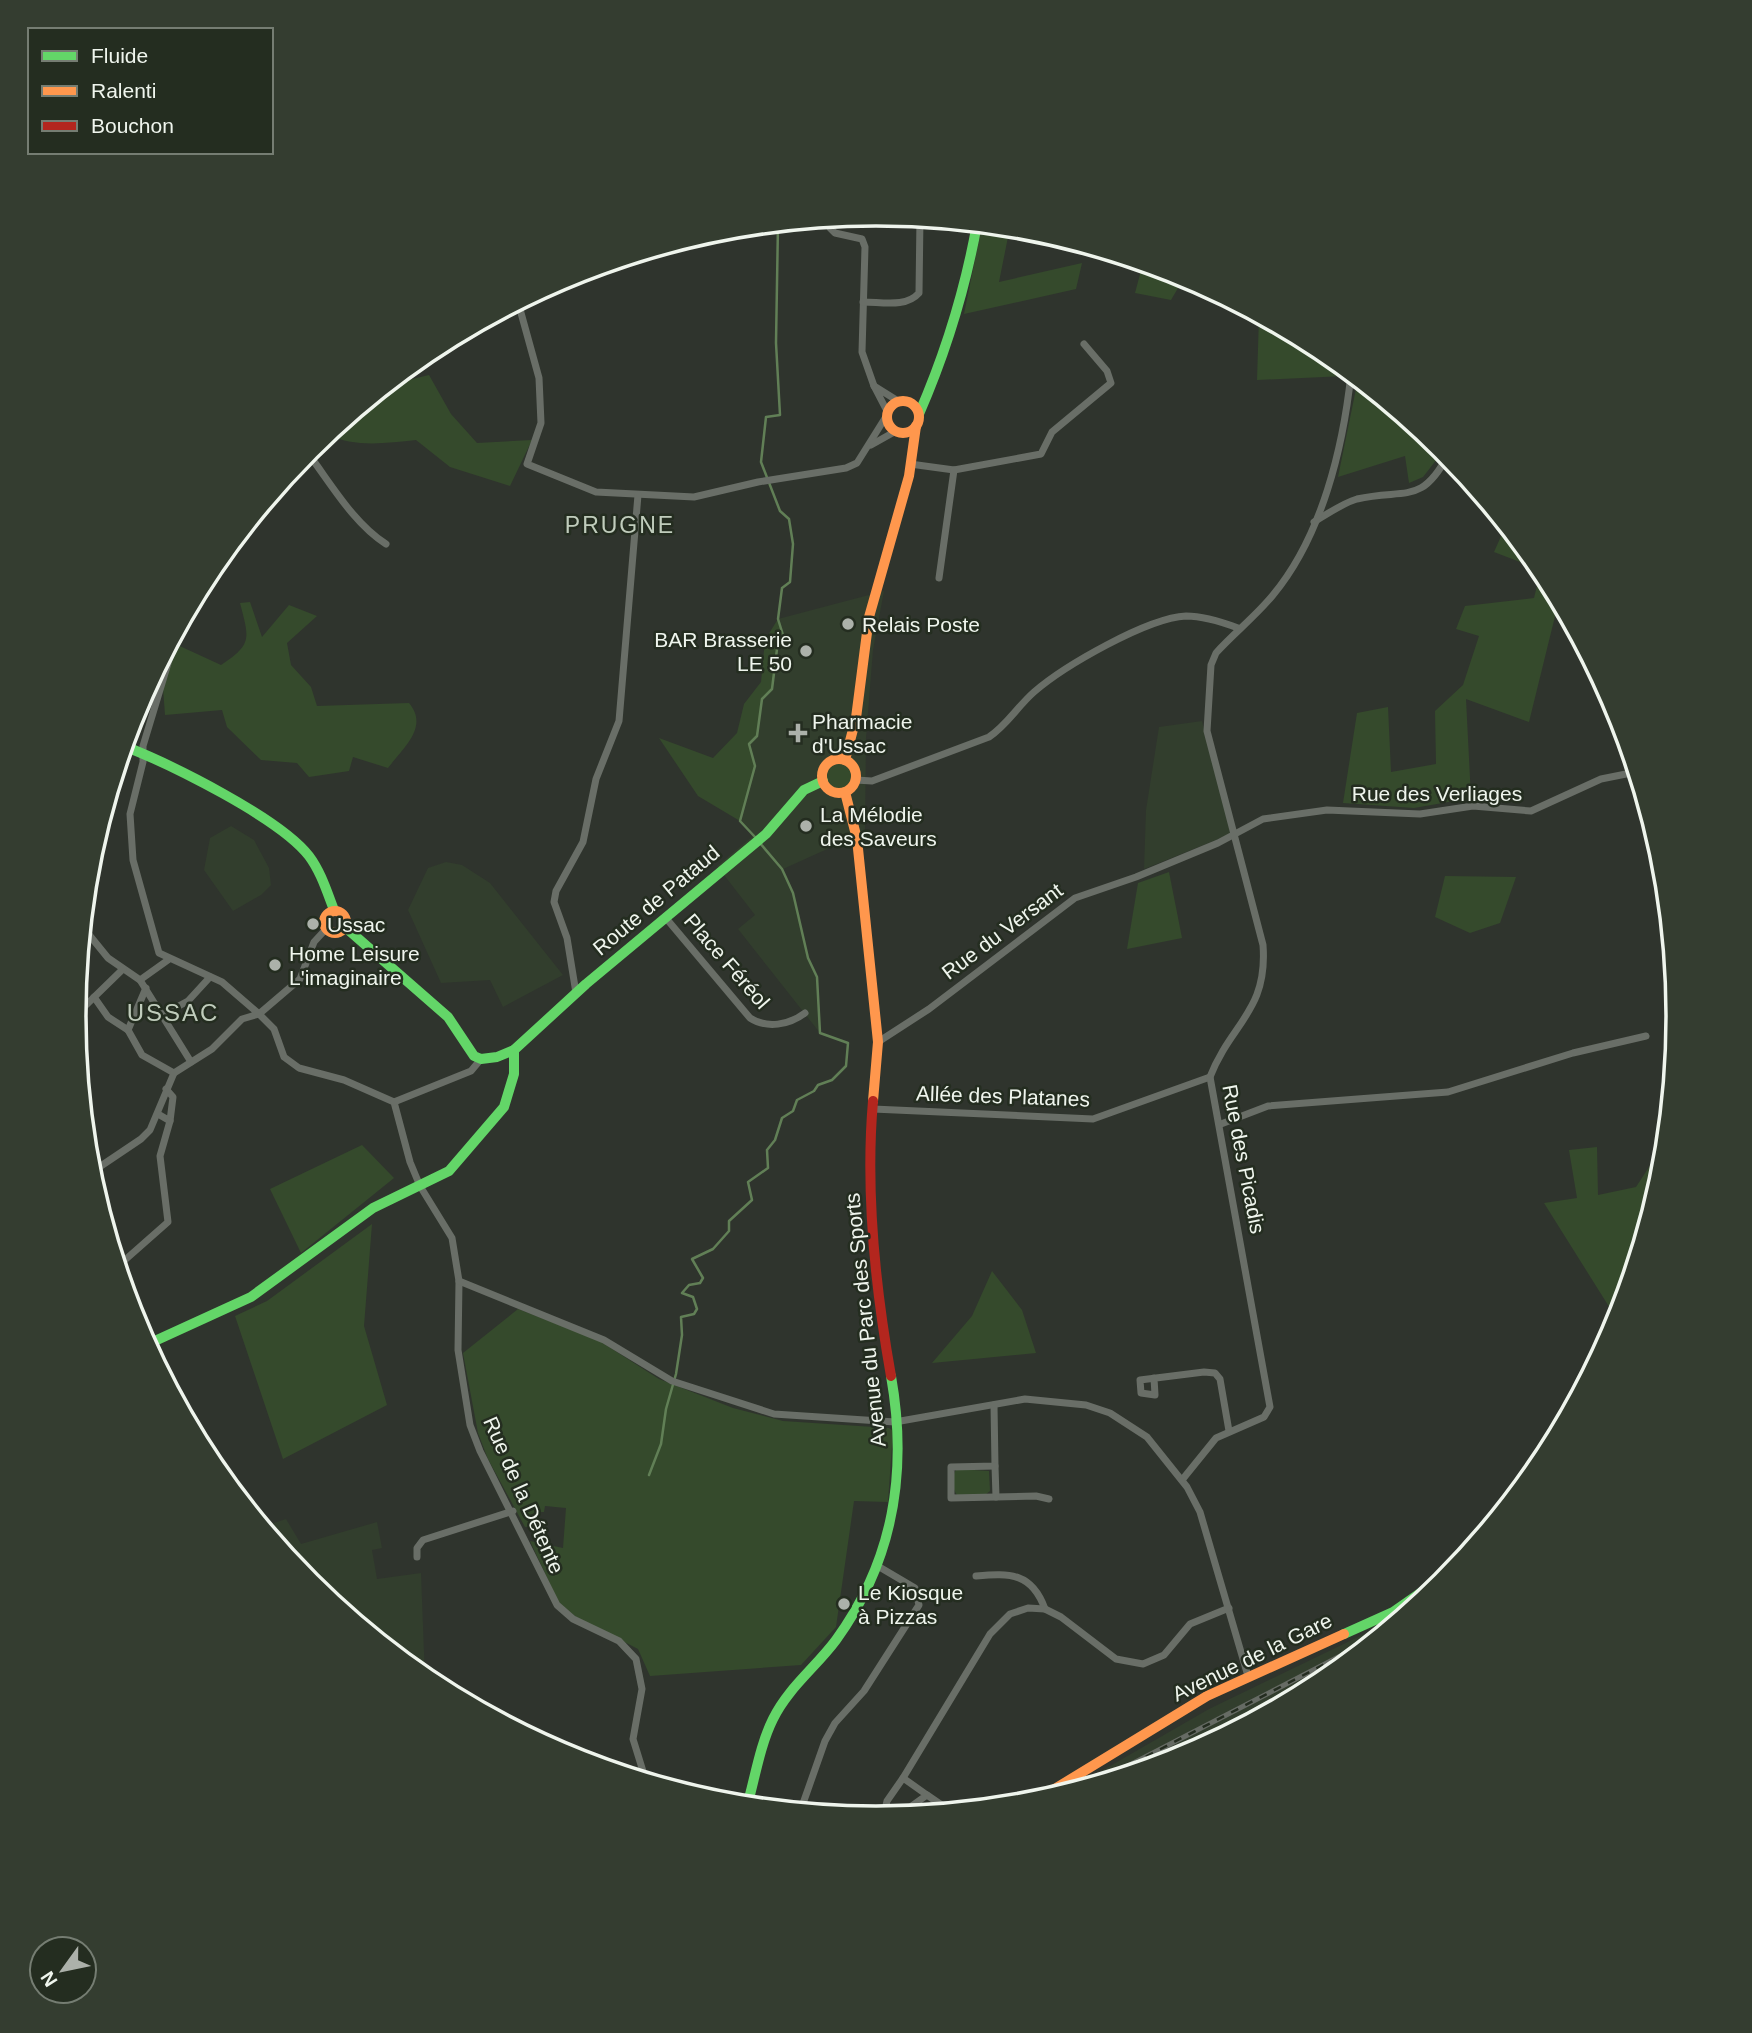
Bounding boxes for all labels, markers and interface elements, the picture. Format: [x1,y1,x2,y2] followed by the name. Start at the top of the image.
[28,28,273,154] legend
[91,44,148,67] text: Fluide
[91,79,156,102] text: Ralenti
[91,114,174,137] text: Bouchon
[565,512,675,538] district label: PRUGNE
[862,613,980,636] place label: Relais Poste
[840,616,856,632] marker: Relais Poste
[654,628,792,675] place label: BAR Brasserie LE 50
[798,643,814,659] marker: BAR Brasserie LE 50
[812,710,912,757] place label: Pharmacie d'Ussac
[790,725,806,741] marker: Pharmacie d'Ussac
[1352,782,1522,805] street label: Rue des Verliages
[820,803,937,850] place label: La Mélodie des Saveurs
[798,818,814,834] marker: La Mélodie des Saveurs
[588,841,724,959] street label: Route de Pataud
[937,878,1067,984] street label: Rue du Versant
[680,909,774,1013] street label: Place Féréol
[327,913,385,936] place label: Ussac
[305,916,321,932] marker: Ussac
[289,942,420,989] place label: Home Leisure L'imaginaire
[267,957,283,973] marker: Home Leisure L'imaginaire
[127,999,219,1026] district label: USSAC
[916,1081,1090,1111] street label: Allée des Platanes
[1218,1082,1270,1236] street label: Rue des Picadis
[840,1192,890,1448] street label: Avenue du Parc des Sports
[479,1413,569,1577] street label: Rue de la Détente
[858,1581,963,1628] place label: Le Kiosque à Pizzas
[836,1596,852,1612] marker: Le Kiosque à Pizzas
[1168,1608,1336,1706] street label: Avenue de la Gare
[28,1935,98,2005] north arrow
[37,1968,62,1990] text: N

